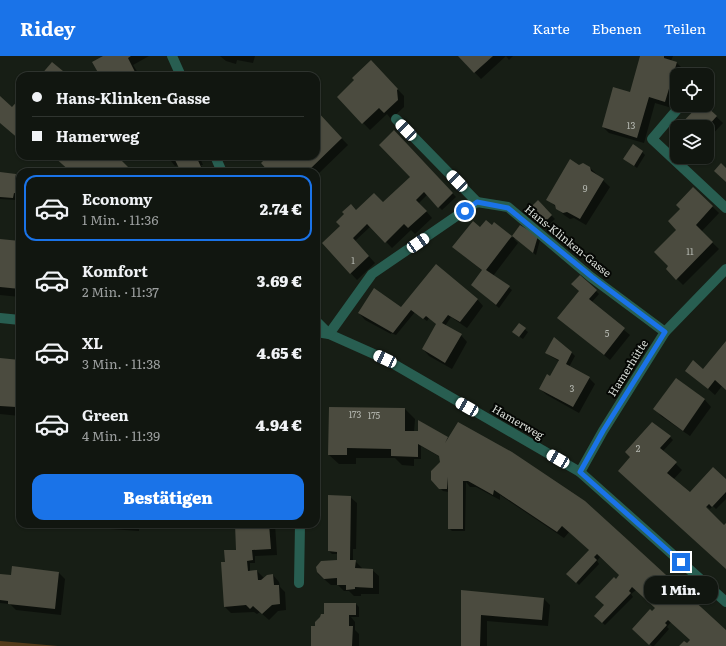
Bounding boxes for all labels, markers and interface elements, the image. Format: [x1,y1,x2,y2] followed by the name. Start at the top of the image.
[20,14,75,42] text: Ridey
[533,18,570,38] text: Karte
[592,18,642,38] text: Ebenen
[664,18,706,38] text: Teilen
[670,68,714,164] map controls
[670,68,714,112] button: locate
[56,86,210,109] text: Hans-Klinken-Gasse
[393,117,419,143] car
[627,118,635,132] house number: 13
[670,120,714,164] button: layers
[56,124,139,147] text: Hamerweg
[444,168,470,194] car
[583,181,588,195] house number: 9
[82,187,152,210] text: Economy
[34,190,70,226] icon: car
[260,197,302,220] text: 2.74 €
[522,200,616,280] street label: Hans-Klinken-Gasse
[456,202,474,220] route start
[82,210,158,229] text: 1 Min. · 11:36
[405,231,431,255] car
[686,244,694,258] house number: 11
[351,253,355,267] house number: 1
[82,259,148,282] text: Komfort
[34,262,70,298] icon: car
[257,269,302,292] text: 3.69 €
[82,282,159,301] text: 2 Min. · 11:37
[605,326,610,340] house number: 5
[82,331,103,354] text: XL
[34,334,70,370] icon: car
[603,336,651,399] street label: Hamerhütte
[257,341,302,364] text: 4.65 €
[372,348,398,370] car
[82,354,160,373] text: 3 Min. · 11:38
[570,381,575,395] house number: 3
[454,396,480,418] car
[490,400,548,443] street label: Hamerweg
[82,403,129,426] text: Green
[34,406,70,442] icon: car
[349,407,361,421] house number: 173
[368,408,381,422] house number: 175
[256,413,302,436] text: 4.94 €
[82,426,160,445] text: 4 Min. · 11:39
[636,441,641,455] house number: 2
[545,448,571,470] car
[32,474,304,520] button: Bestätigen
[672,553,690,571] route end
[644,576,718,604] callout: 1 Min.
[661,580,701,599] text: 1 Min.

